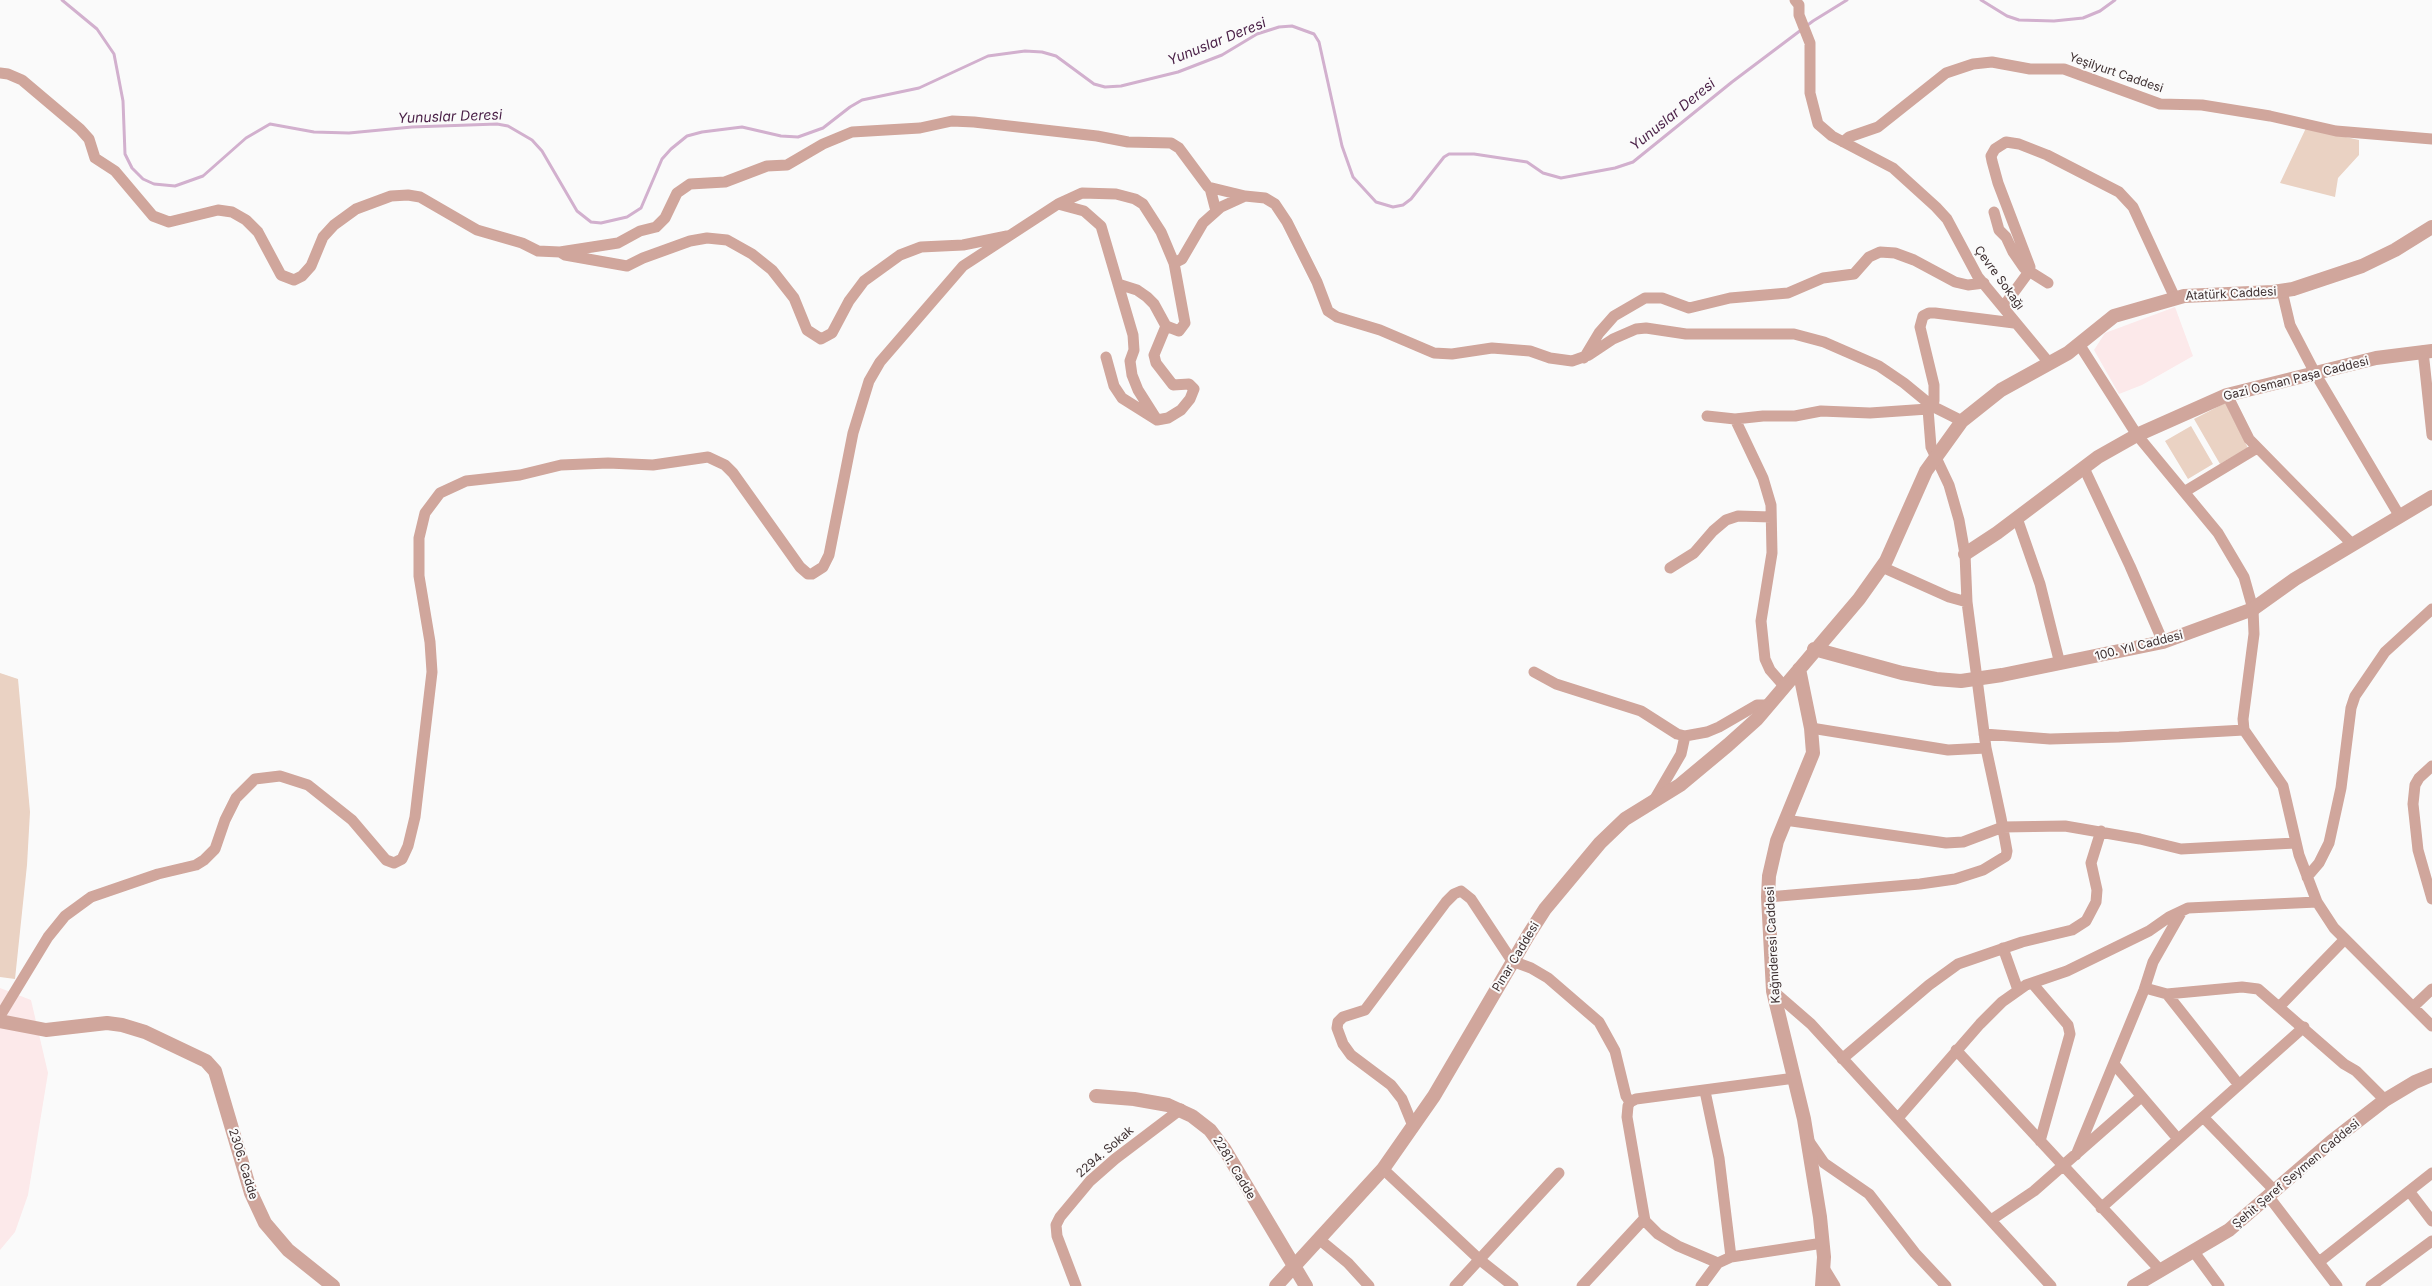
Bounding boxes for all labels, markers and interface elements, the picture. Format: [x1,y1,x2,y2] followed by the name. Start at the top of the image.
[1165,15,1269,69] water label: Yunuslar Deresi
[2067,50,2165,96] street label: Yeşilyurt Caddesi
[1627,76,1719,154] water label: Yunuslar Deresi
[398,107,502,127] water label: Yunuslar Deresi
[1971,243,2027,313] street label: Çevre Sokağı
[2185,284,2277,304] street label: Atatürk Caddesi
[2222,354,2370,404] street label: Gazi Osman Paşa Caddesi
[2094,628,2184,664] street label: 100. Yıl Caddesi
[1763,886,1783,1004] street label: Kağnıderesi Caddesi
[1490,920,1542,994] street label: Pınar Caddesi
[2230,1117,2362,1231] street label: Şehit Şeref Seymen Caddesi
[1073,1123,1137,1181] street label: 2294. Sokak
[225,1127,261,1201] street label: 2306. Cadde
[1210,1134,1258,1202] street label: 2281. Cadde

